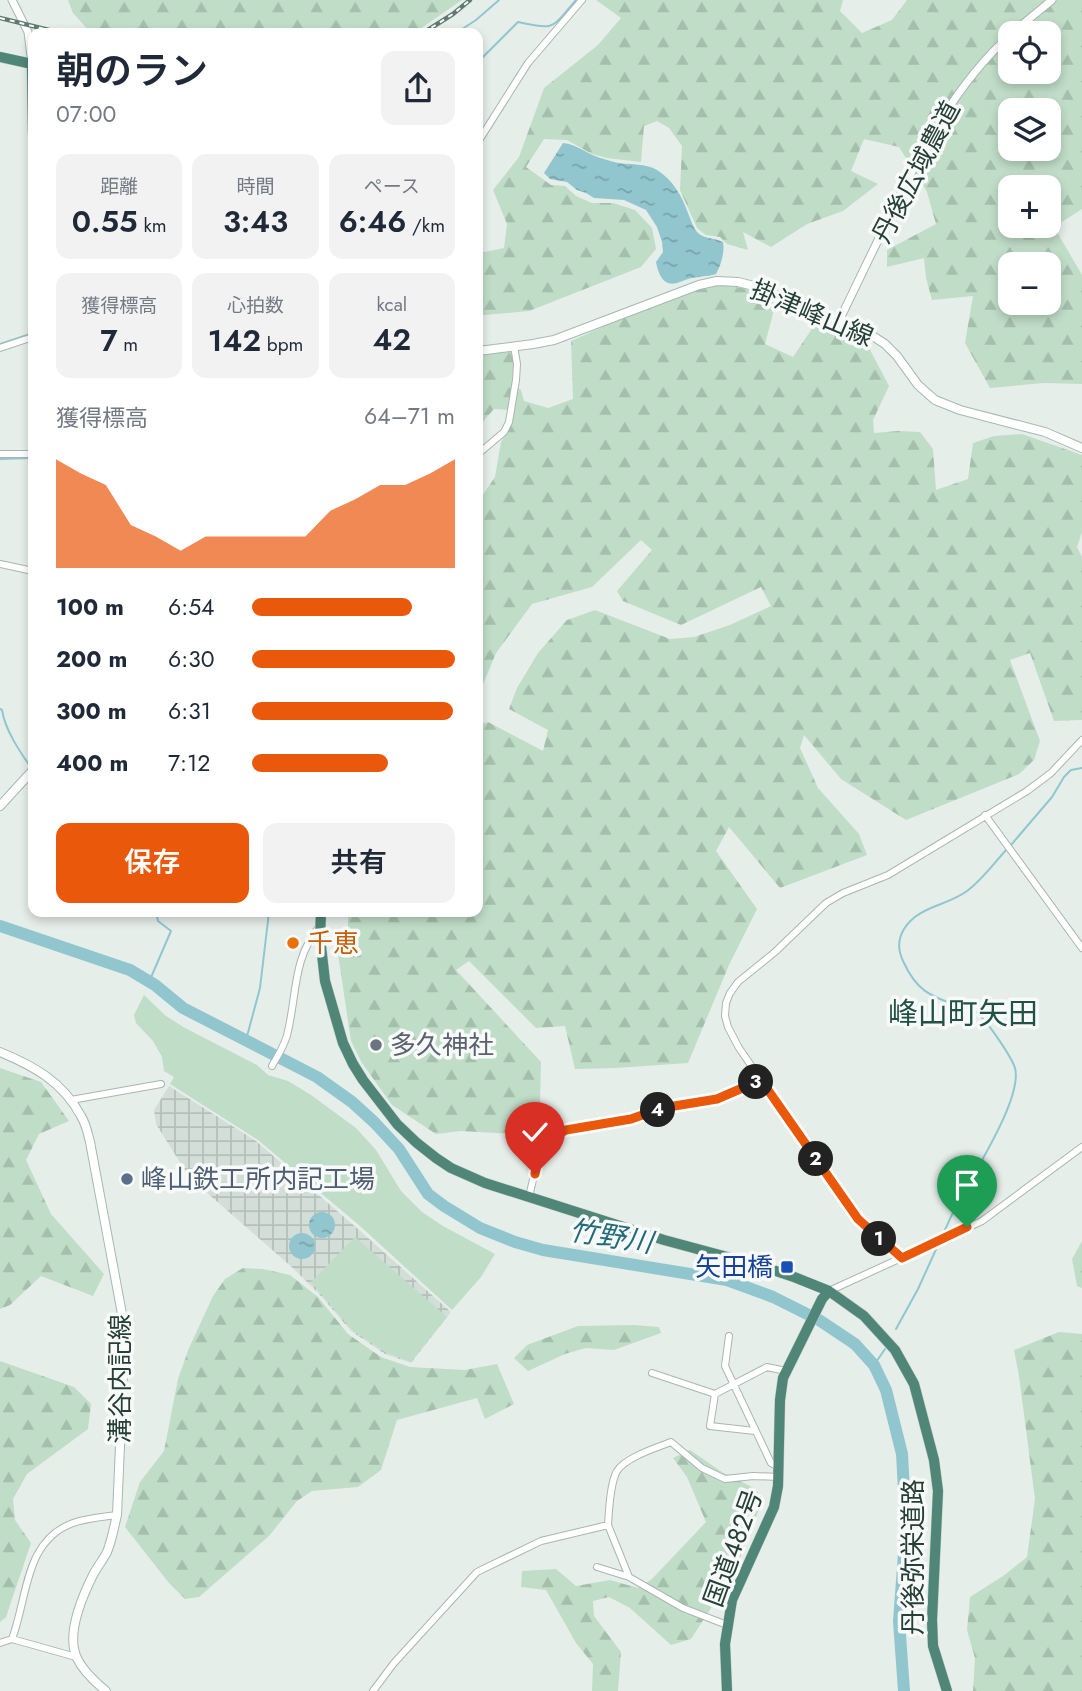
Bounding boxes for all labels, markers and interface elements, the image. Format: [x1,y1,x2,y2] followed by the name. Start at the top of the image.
[998,21,1061,315] map controls
[998,21,1061,84] button: locate
[56,43,208,98] text: 朝のラン
[381,51,455,125] button: share
[863,94,969,250] street label: 丹後広域農道
[56,97,116,131] text: 07:00
[998,98,1061,161] button: layers
[100,173,138,200] text: 距離
[236,173,275,200] text: 時間
[364,173,420,200] text: ペース
[998,175,1061,238] button: +
[72,200,138,243] text: 0.55
[223,200,288,243] text: 3:43
[339,200,406,243] text: 6:46
[138,212,167,239] text: km
[406,212,445,239] text: /km
[998,252,1061,315] button: −
[745,270,879,356] street label: 掛津峰山線
[376,291,407,318] text: kcal
[81,292,157,319] text: 獲得標高
[227,292,284,319] text: 心拍数
[372,318,411,361] text: 42
[100,319,118,362] text: 7
[208,319,261,362] text: 142
[118,331,138,358] text: m
[261,331,303,358] text: bpm
[364,399,455,433] text: 64–71 m
[56,401,148,435] text: 獲得標高
[56,590,124,624] text: 100 m
[168,590,215,624] text: 6:54
[56,642,127,676] text: 200 m
[168,642,215,676] text: 6:30
[56,694,127,728] text: 300 m
[168,694,211,728] text: 6:31
[56,746,128,780] text: 400 m
[168,746,210,780] text: 7:12
[56,823,249,903] button: 保存
[263,823,455,903] button: 共有
[307,924,359,962] place label: 千恵
[285,935,301,951] marker: 千恵
[888,992,1038,1035] district label: 峰山町矢田
[390,1026,494,1064] place label: 多久神社
[368,1037,384,1053] marker: 多久神社
[738,1064,774,1100] pin: 3
[750,1068,761,1095] text: 3
[640,1092,676,1128] pin: 4
[651,1096,664,1123] text: 4
[505,1102,565,1174] pin
[516,1113,554,1151] icon: check
[798,1142,834,1176] pin: 2
[809,1145,822,1172] text: 2
[937,1155,997,1227] pin
[141,1160,375,1198] place label: 峰山鉄工所内記工場
[948,1166,986,1204] icon: arrive
[119,1171,135,1187] marker: 峰山鉄工所内記工場
[566,1210,659,1264] water label: 竹野川
[862,1222,896,1256] pin: 1
[874,1225,883,1252] text: 1
[695,1248,773,1286] place label: 矢田橋
[779,1259,795,1275] marker: 矢田橋
[101,1314,139,1444] street label: 溝谷内記線
[894,1479,932,1635] street label: 丹後弥栄道路
[694,1484,772,1612] street label: 国道482号

